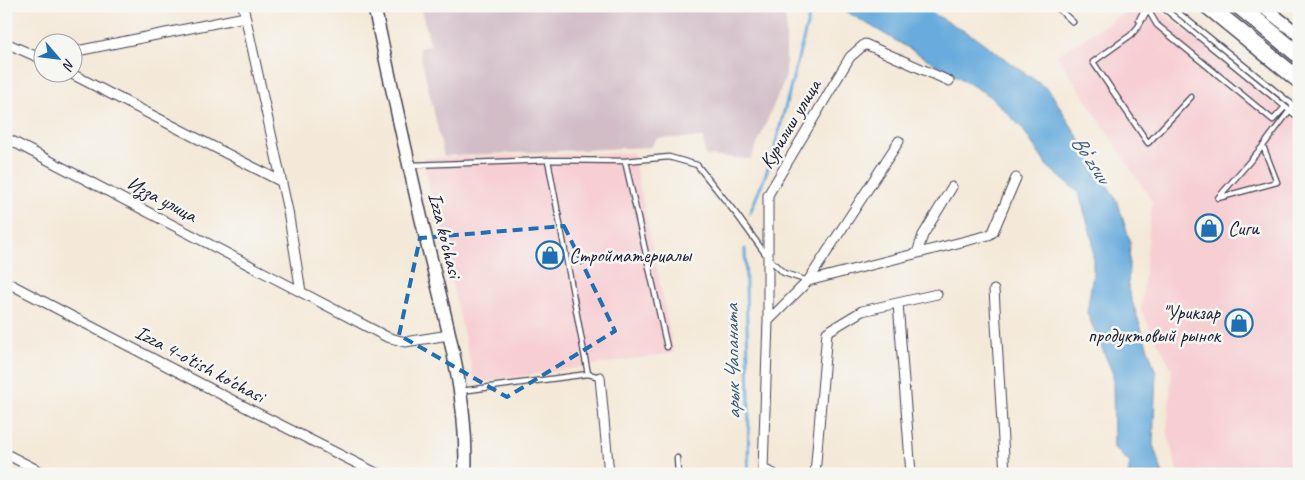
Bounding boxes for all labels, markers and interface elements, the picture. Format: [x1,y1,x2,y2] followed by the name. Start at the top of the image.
[32,32,82,82] north arrow
[58,56,79,74] text: N
[754,73,827,173] street label: Курилиш улица
[1066,130,1118,191] water label: Boʻzsuv
[122,170,202,229] street label: Изза улица
[422,190,468,282] street label: Izza ko'chasi
[1194,213,1224,243] shop icon: Сиги
[1228,216,1260,241] place label: Сиги
[535,240,565,270] shop icon: Стройматериалы
[569,243,693,268] place label: Стройматериалы
[1088,300,1222,348] place label: "Урикзар продуктовый рынок
[718,302,746,420] water label: арык Чапаната
[1224,308,1254,338] shop icon: "Урикзар продуктовый рынок
[131,319,271,410] street label: Izza 4-o'tish ko'chasi

